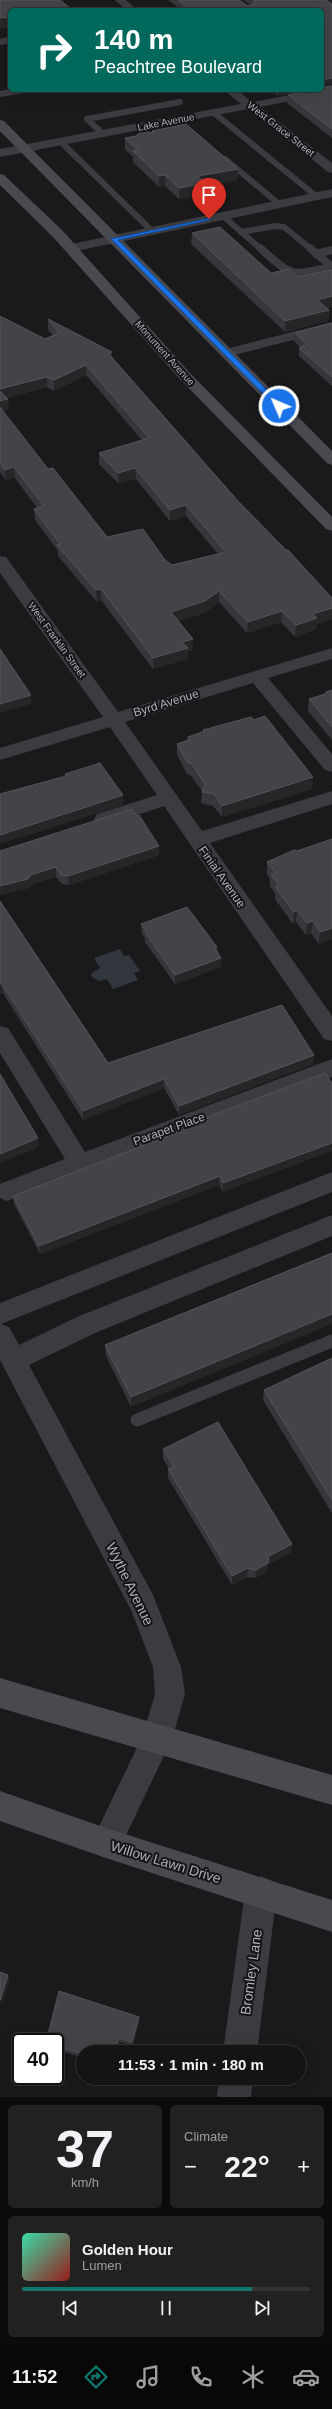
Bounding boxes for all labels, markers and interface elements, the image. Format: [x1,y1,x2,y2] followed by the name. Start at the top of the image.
[28,24,80,76] icon: right
[94,24,173,55] text: 140 m
[94,57,262,77] text: Peachtree Boulevard
[245,99,317,159] street label: West Grace Street
[137,111,196,133] street label: Lake Avenue
[192,178,226,219] pin
[198,184,220,206] icon: arrive
[133,318,197,388] street label: Monument Avenue
[258,385,300,427] position arrow
[26,600,88,680] street label: West Franklin Street
[132,686,201,720] street label: Byrd Avenue
[196,844,249,911] street label: Finial Avenue
[131,1109,207,1148] street label: Parapet Place
[103,1540,157,1628] street label: Wythe Avenue
[109,1838,223,1886] street label: Willow Lawn Drive
[237,1928,265,2016] street label: Bromley Lane
[12,2033,64,2085] speed limit sign: 40
[118,2056,264,2073] text: 11:53 · 1 min · 180 m
[56,2120,114,2178] text: 37
[184,2129,228,2144] text: Climate
[224,2150,270,2183] text: 22°
[184,2154,197,2179] text: −
[297,2154,310,2179] text: +
[71,2175,99,2190] text: km/h
[82,2241,173,2258] text: Golden Hour
[82,2258,122,2273] text: Lumen
[59,2297,81,2319] icon: previous
[155,2297,177,2319] icon: pause
[251,2297,273,2319] icon: next
[82,2363,110,2391] icon: directions
[134,2363,162,2391] icon: music
[187,2363,215,2391] icon: phone
[239,2363,267,2391] icon: climate
[292,2363,320,2391] icon: car
[12,2367,57,2387] text: 11:52

